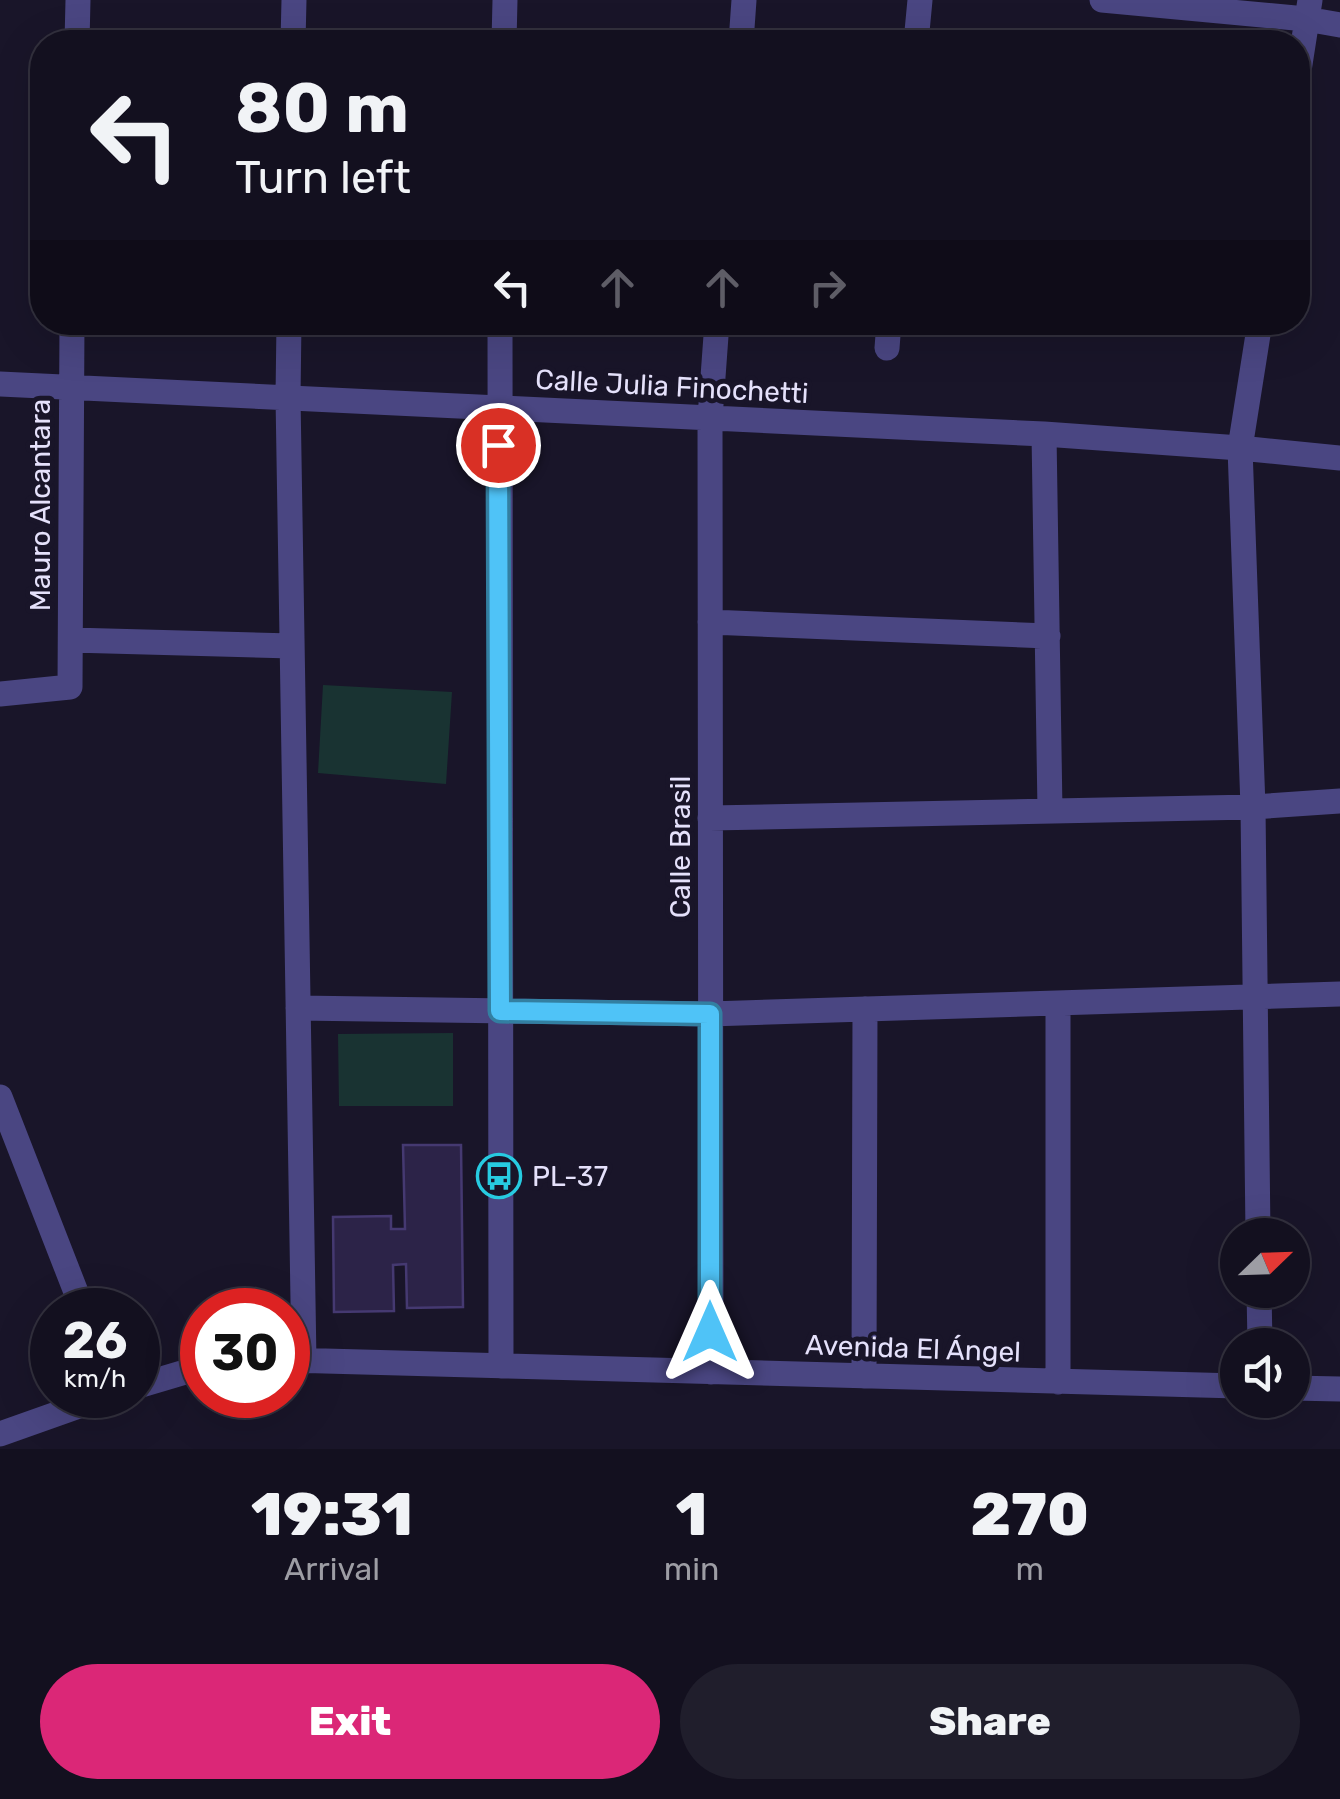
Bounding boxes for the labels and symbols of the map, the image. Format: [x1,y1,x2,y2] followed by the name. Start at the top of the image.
[535,363,809,410] street label: Calle Julia Finochetti
[24,399,57,611] street label: Mauro Alcantara
[456,403,541,488] pin
[664,776,697,918] street label: Calle Brasil
[476,1153,522,1199] bus stop icon: PL-37
[532,1160,608,1193] place label: PL-37
[1220,1218,1310,1308] north arrow
[658,1280,762,1384] position arrow
[180,1288,310,1418] speed limit sign: 30
[804,1328,1022,1369] street label: Avenida El Ángel

